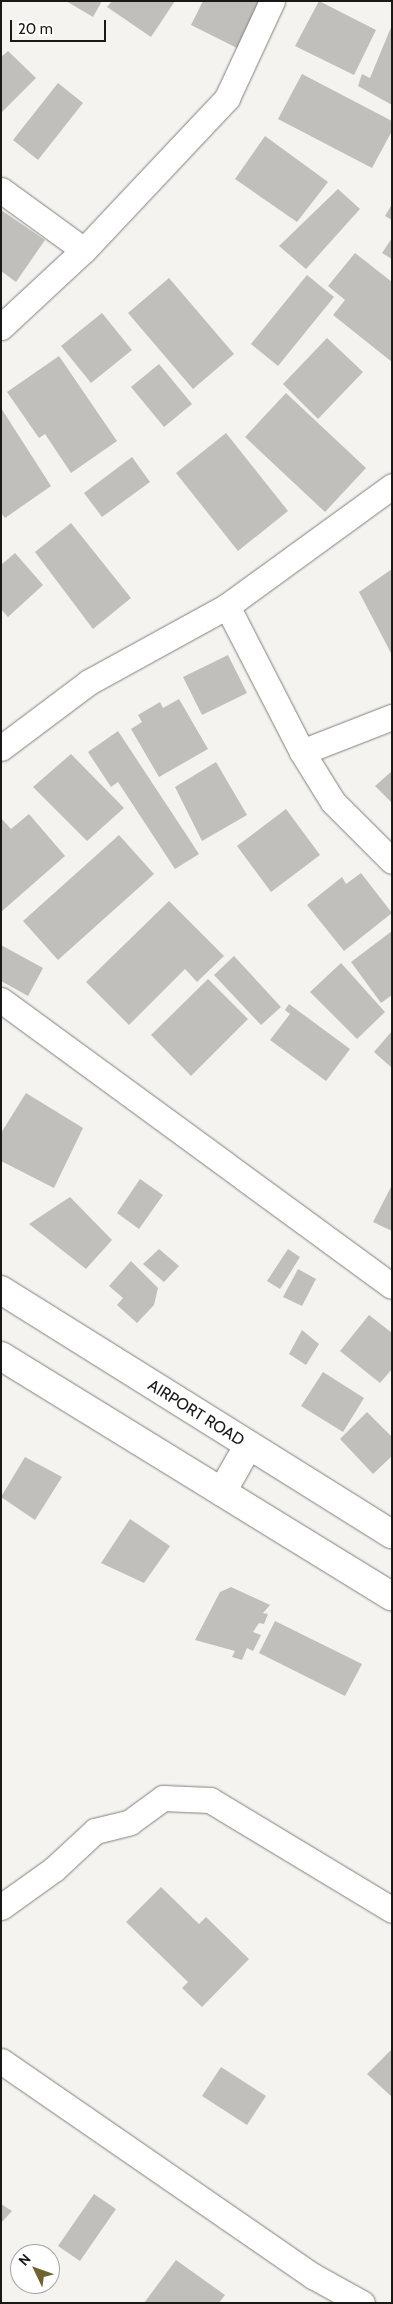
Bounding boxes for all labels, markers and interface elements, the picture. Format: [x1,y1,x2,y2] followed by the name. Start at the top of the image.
[12,10,109,42] scale bar
[18,20,53,38] text: 20 m
[144,1376,248,1450] street label: AIRPORT ROAD
[10,2244,60,2294] north arrow
[15,2250,35,2269] text: N

